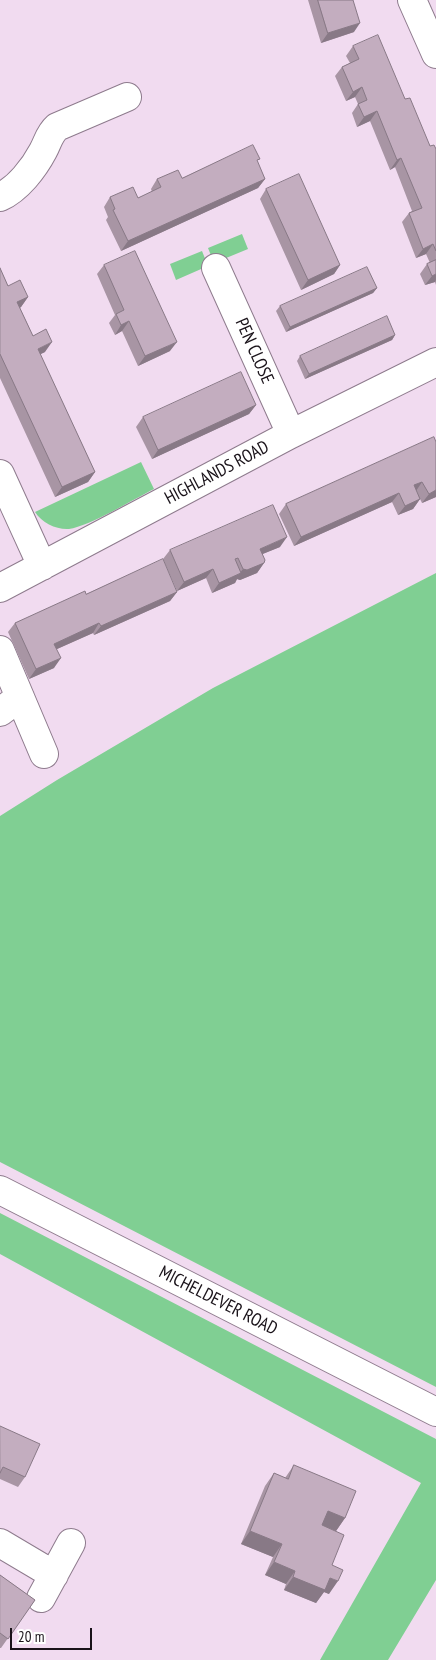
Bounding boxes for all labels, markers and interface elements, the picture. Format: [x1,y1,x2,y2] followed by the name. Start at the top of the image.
[230,315,278,387] street label: PEN CLOSE
[161,437,273,509] street label: HIGHLANDS ROAD
[155,1262,281,1340] street label: MICHELDEVER ROAD
[12,1618,95,1650] scale bar
[18,1627,44,1646] text: 20 m

